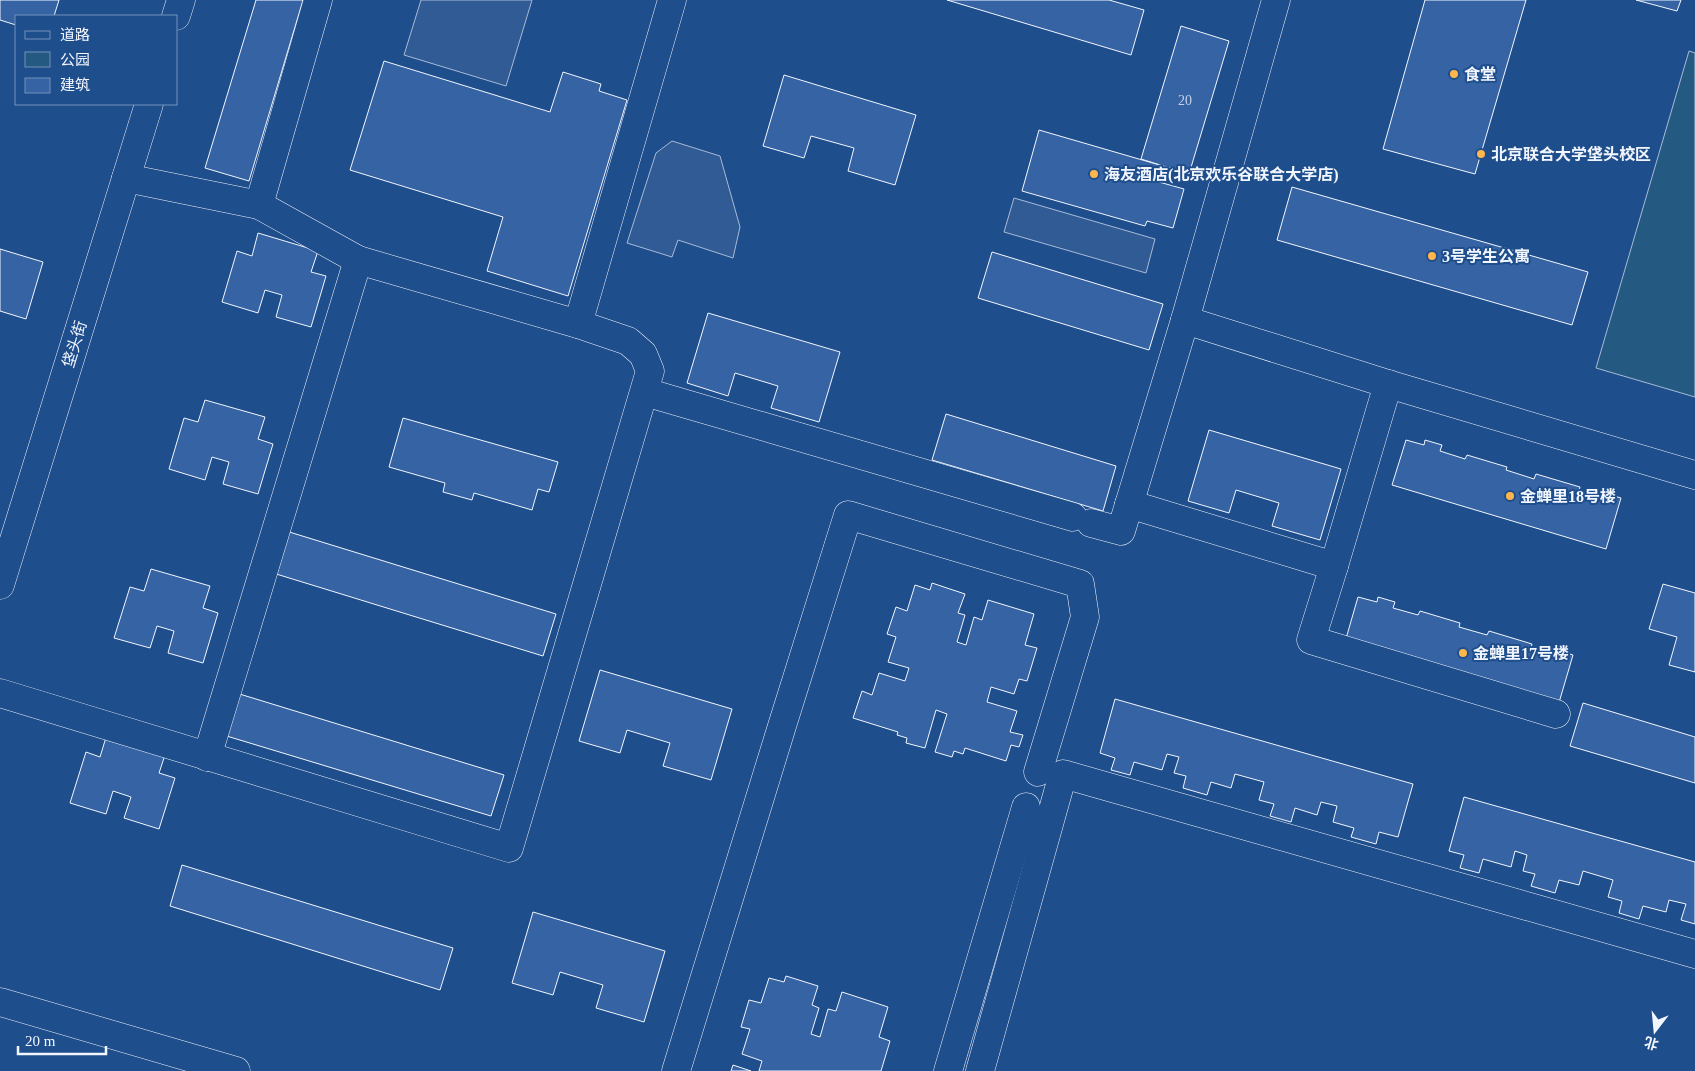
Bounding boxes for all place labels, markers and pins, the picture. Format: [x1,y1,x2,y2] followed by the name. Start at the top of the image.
[1464,66,1496,83] place label: 食堂
[1448,68,1460,80] marker: 食堂
[1491,145,1651,163] place label: 北京联合大学垡头校区
[1475,148,1487,160] marker: 北京联合大学垡头校区
[1104,166,1339,184] place label: 海友酒店(北京欢乐谷联合大学店)
[1088,168,1100,180] marker: 海友酒店(北京欢乐谷联合大学店)
[1442,248,1530,265] place label: 3号学生公寓
[1426,250,1438,262] marker: 3号学生公寓
[1520,488,1616,505] place label: 金蝉里18号楼
[1504,490,1516,502] marker: 金蝉里18号楼
[1473,645,1569,662] place label: 金蝉里17号楼
[1457,647,1469,659] marker: 金蝉里17号楼

